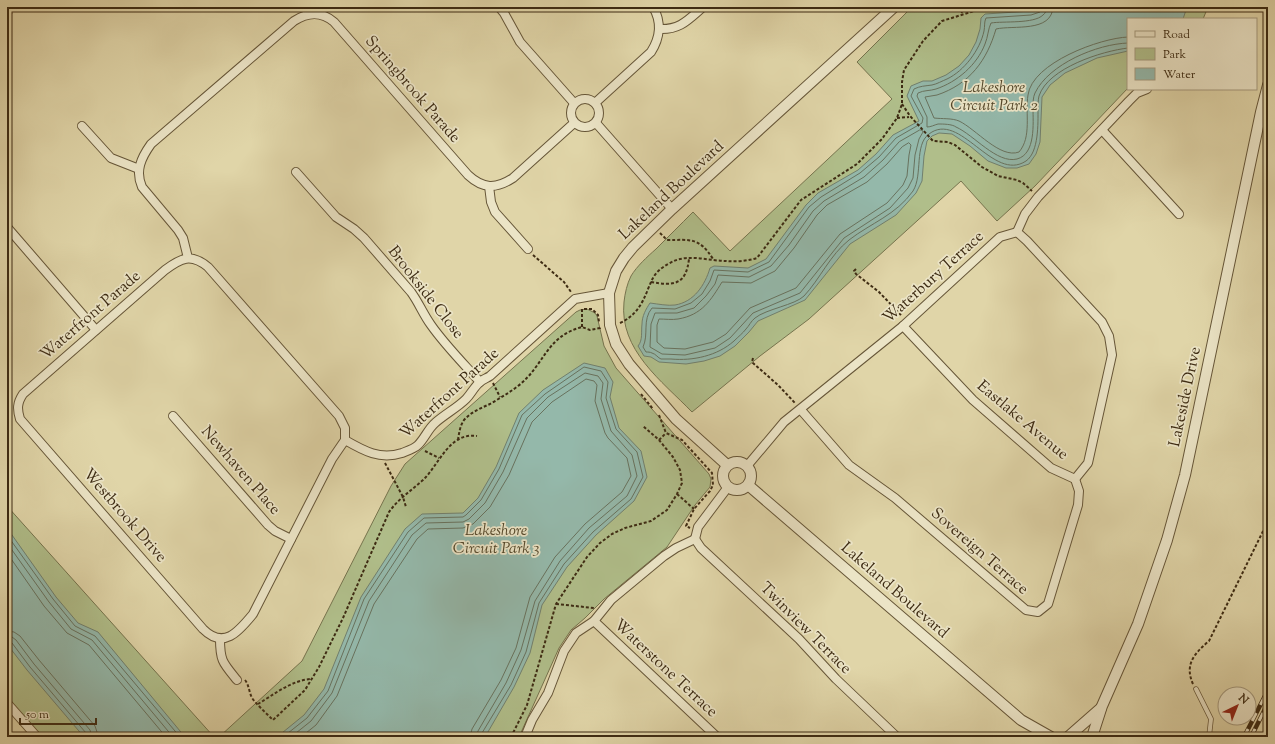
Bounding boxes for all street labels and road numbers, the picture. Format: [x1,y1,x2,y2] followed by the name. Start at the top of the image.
[359,31,465,149] street label: Springbrook Parade
[614,136,730,246] street label: Lakeland Boulevard
[878,226,990,330] street label: Waterbury Terrace
[381,242,469,344] street label: Brookside Close
[36,266,146,366] street label: Waterfront Parade
[395,343,505,445] street label: Waterfront Parade
[1164,345,1208,449] street label: Lakeside Drive
[971,376,1073,466] street label: Eastlake Avenue
[195,421,285,521] street label: Newhaven Place
[77,464,171,568] street label: Westbrook Drive
[925,503,1033,601] street label: Sovereign Terrace
[835,538,953,644] street label: Lakeland Boulevard
[754,578,856,680] street label: Twinview Terrace
[608,615,722,723] street label: Waterstone Terrace

